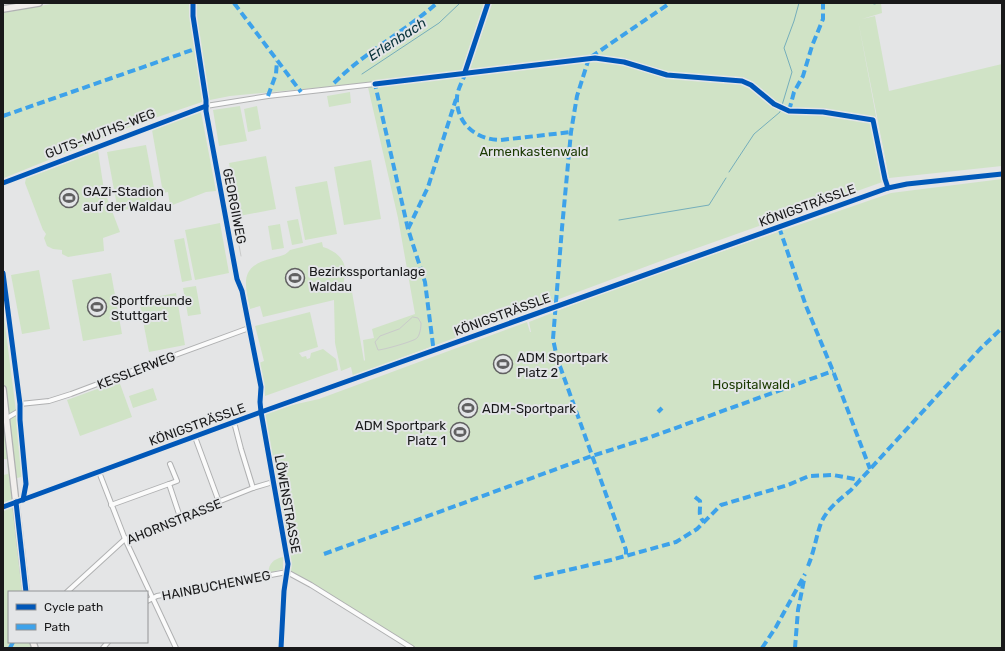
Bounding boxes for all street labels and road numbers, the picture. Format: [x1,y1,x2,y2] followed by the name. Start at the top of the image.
[43,105,158,161] street label: GUTS-MUTHS-WEG
[220,167,249,245] street label: GEORGIIWEG
[757,181,858,230] street label: KÖNIGSTRÄSSLE
[452,290,553,339] street label: KÖNIGSTRÄSSLE
[95,349,178,392] street label: KESSLERWEG
[147,400,248,449] street label: KÖNIGSTRÄSSLE
[271,454,304,555] street label: LÖWENSTRASSE
[125,496,224,547] street label: AHORNSTRASSE
[161,568,272,603] street label: HAINBUCHENWEG

